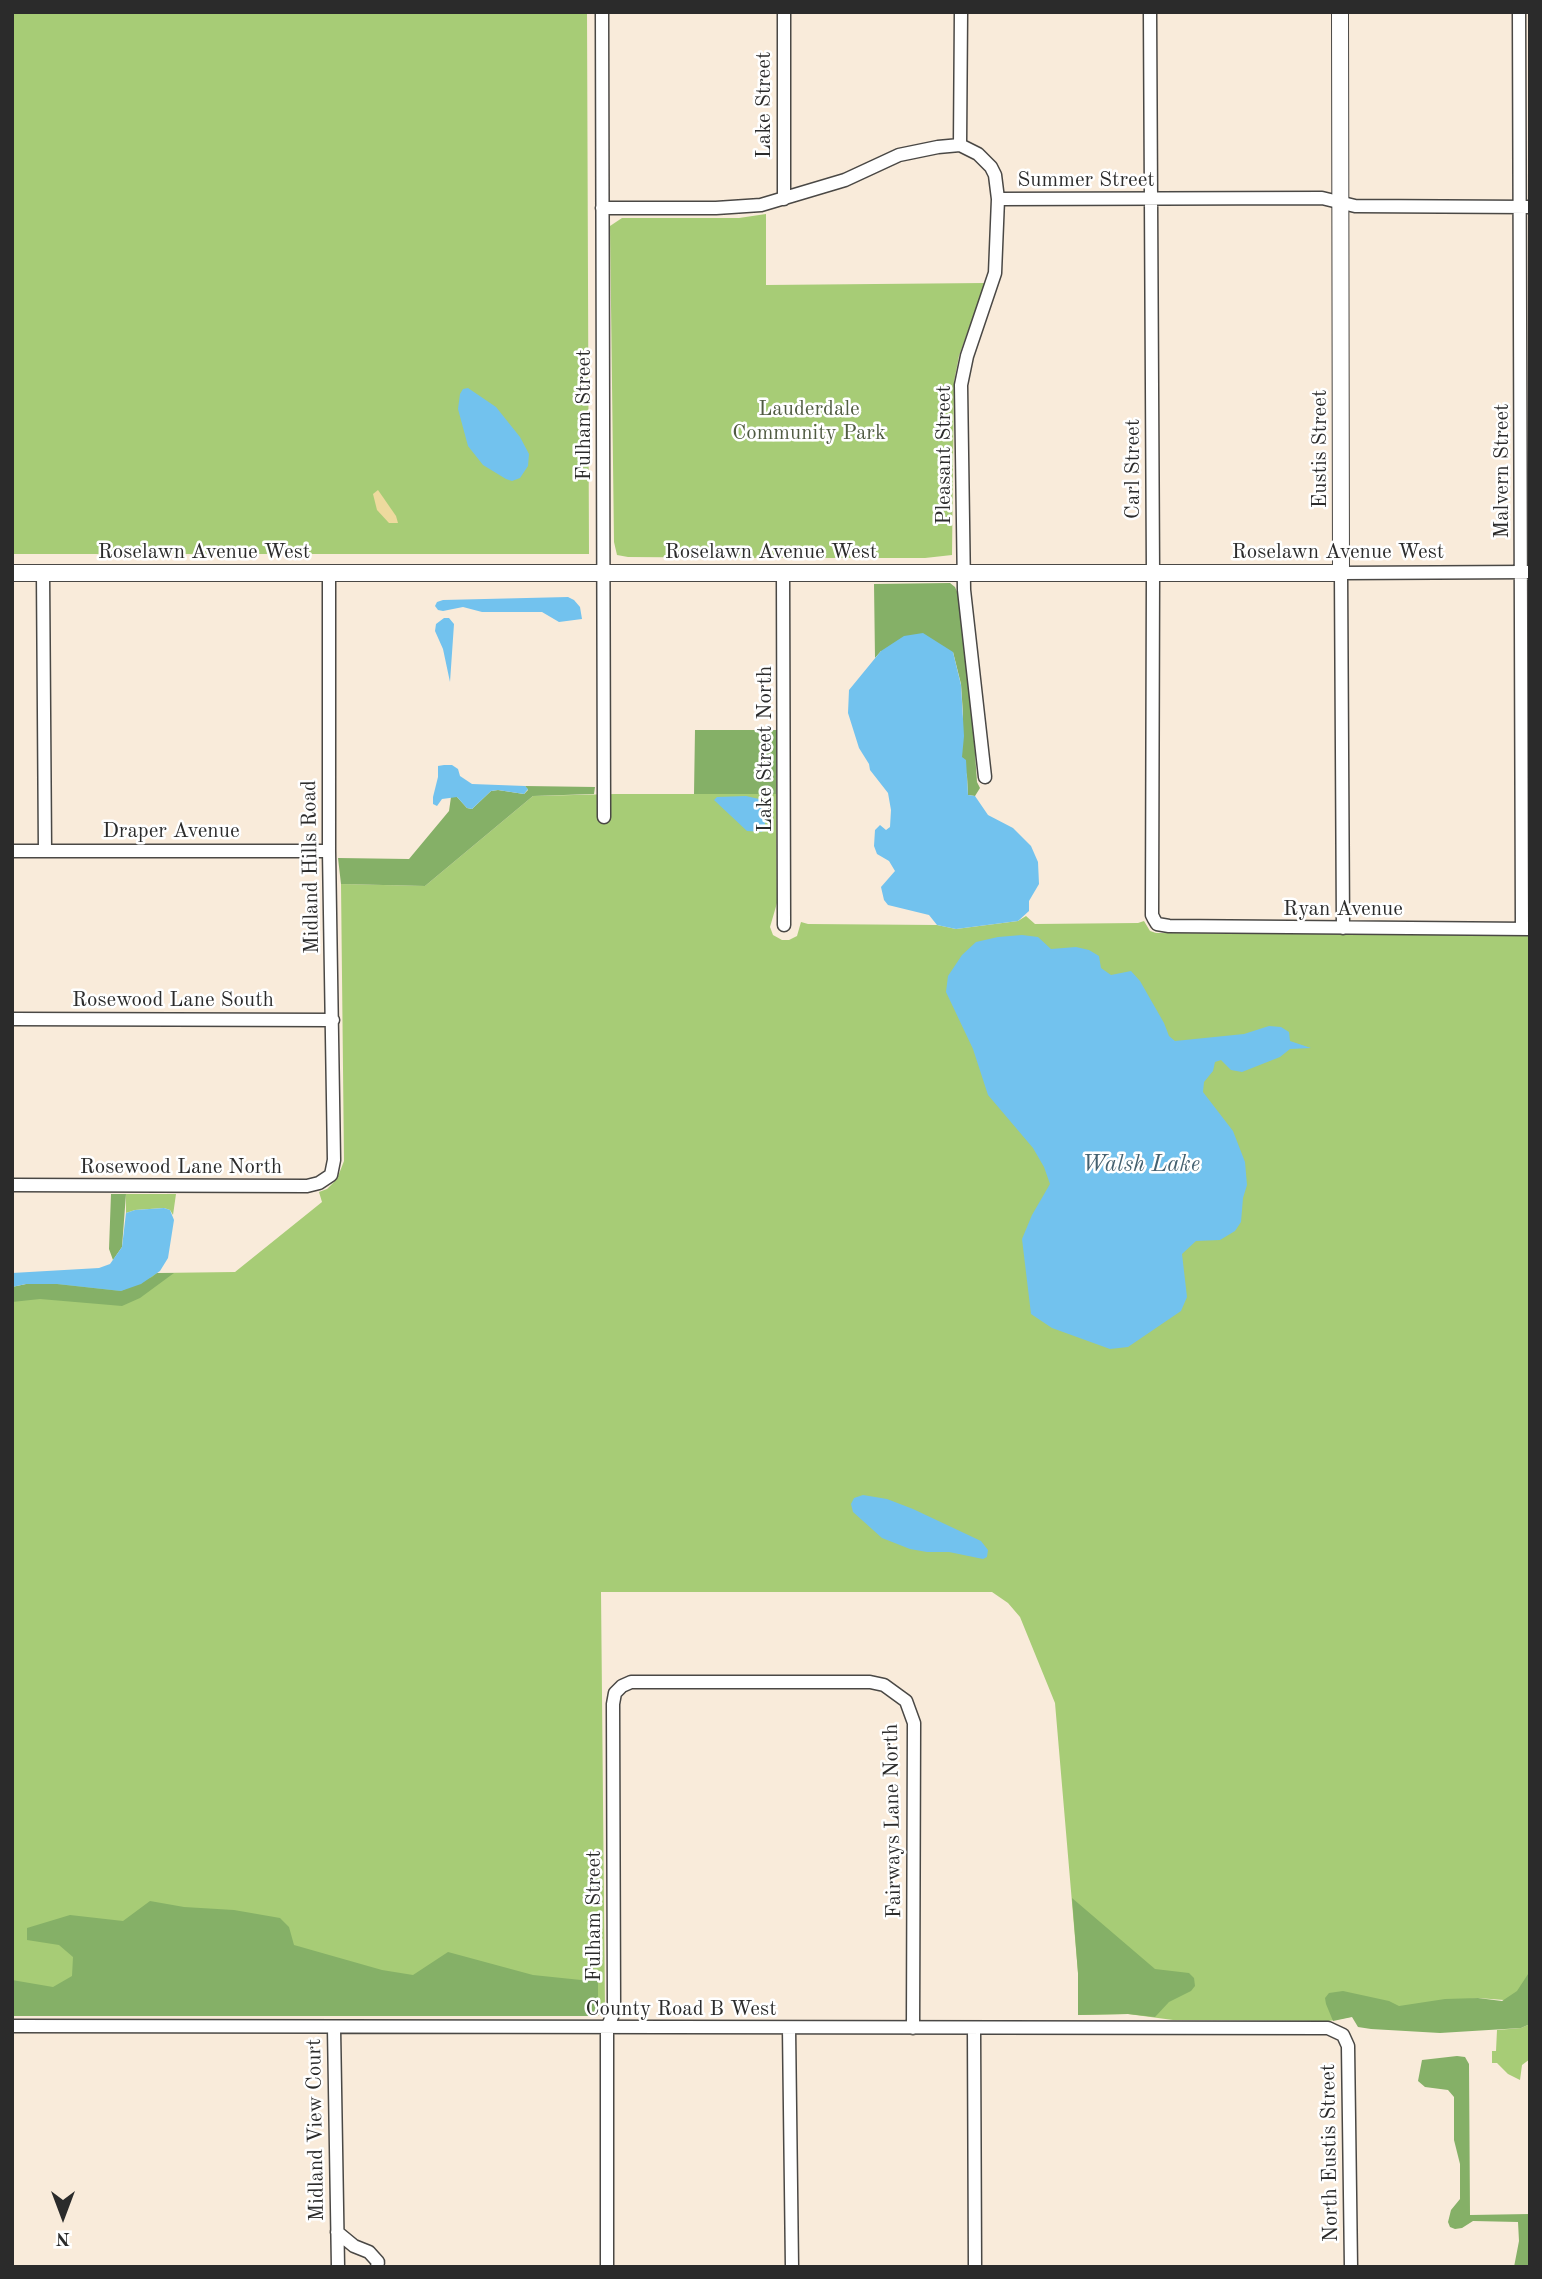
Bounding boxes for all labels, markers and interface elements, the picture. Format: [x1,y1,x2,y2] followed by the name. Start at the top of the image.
[751,52,777,158] street label: Lake Street
[1017,167,1155,193] street label: Summer Street
[571,349,597,481] street label: Fulham Street
[931,385,957,525] street label: Pleasant Street
[1307,390,1333,508] street label: Eustis Street
[732,396,886,446] park label: Lauderdale Community Park
[1489,404,1515,538] street label: Malvern Street
[1120,419,1146,519] street label: Carl Street
[98,539,310,565] street label: Roselawn Avenue West
[665,539,877,565] street label: Roselawn Avenue West
[1232,539,1444,565] street label: Roselawn Avenue West
[752,666,778,832] street label: Lake Street North
[297,780,325,954] street label: Midland Hills Road
[102,818,240,844] street label: Draper Avenue
[1283,896,1403,922] street label: Ryan Avenue
[72,987,274,1013] street label: Rosewood Lane South
[1082,1151,1200,1179] water label: Walsh Lake
[80,1154,282,1180] street label: Rosewood Lane North
[879,1724,907,1918] street label: Fairways Lane North
[581,1850,607,1982] street label: Fulham Street
[586,1996,776,2022] street label: County Road B West
[302,2038,330,2222] street label: Midland View Court
[1316,2064,1344,2242] street label: North Eustis Street
[28,2181,98,2251] north arrow
[56,2228,70,2247] text: N

